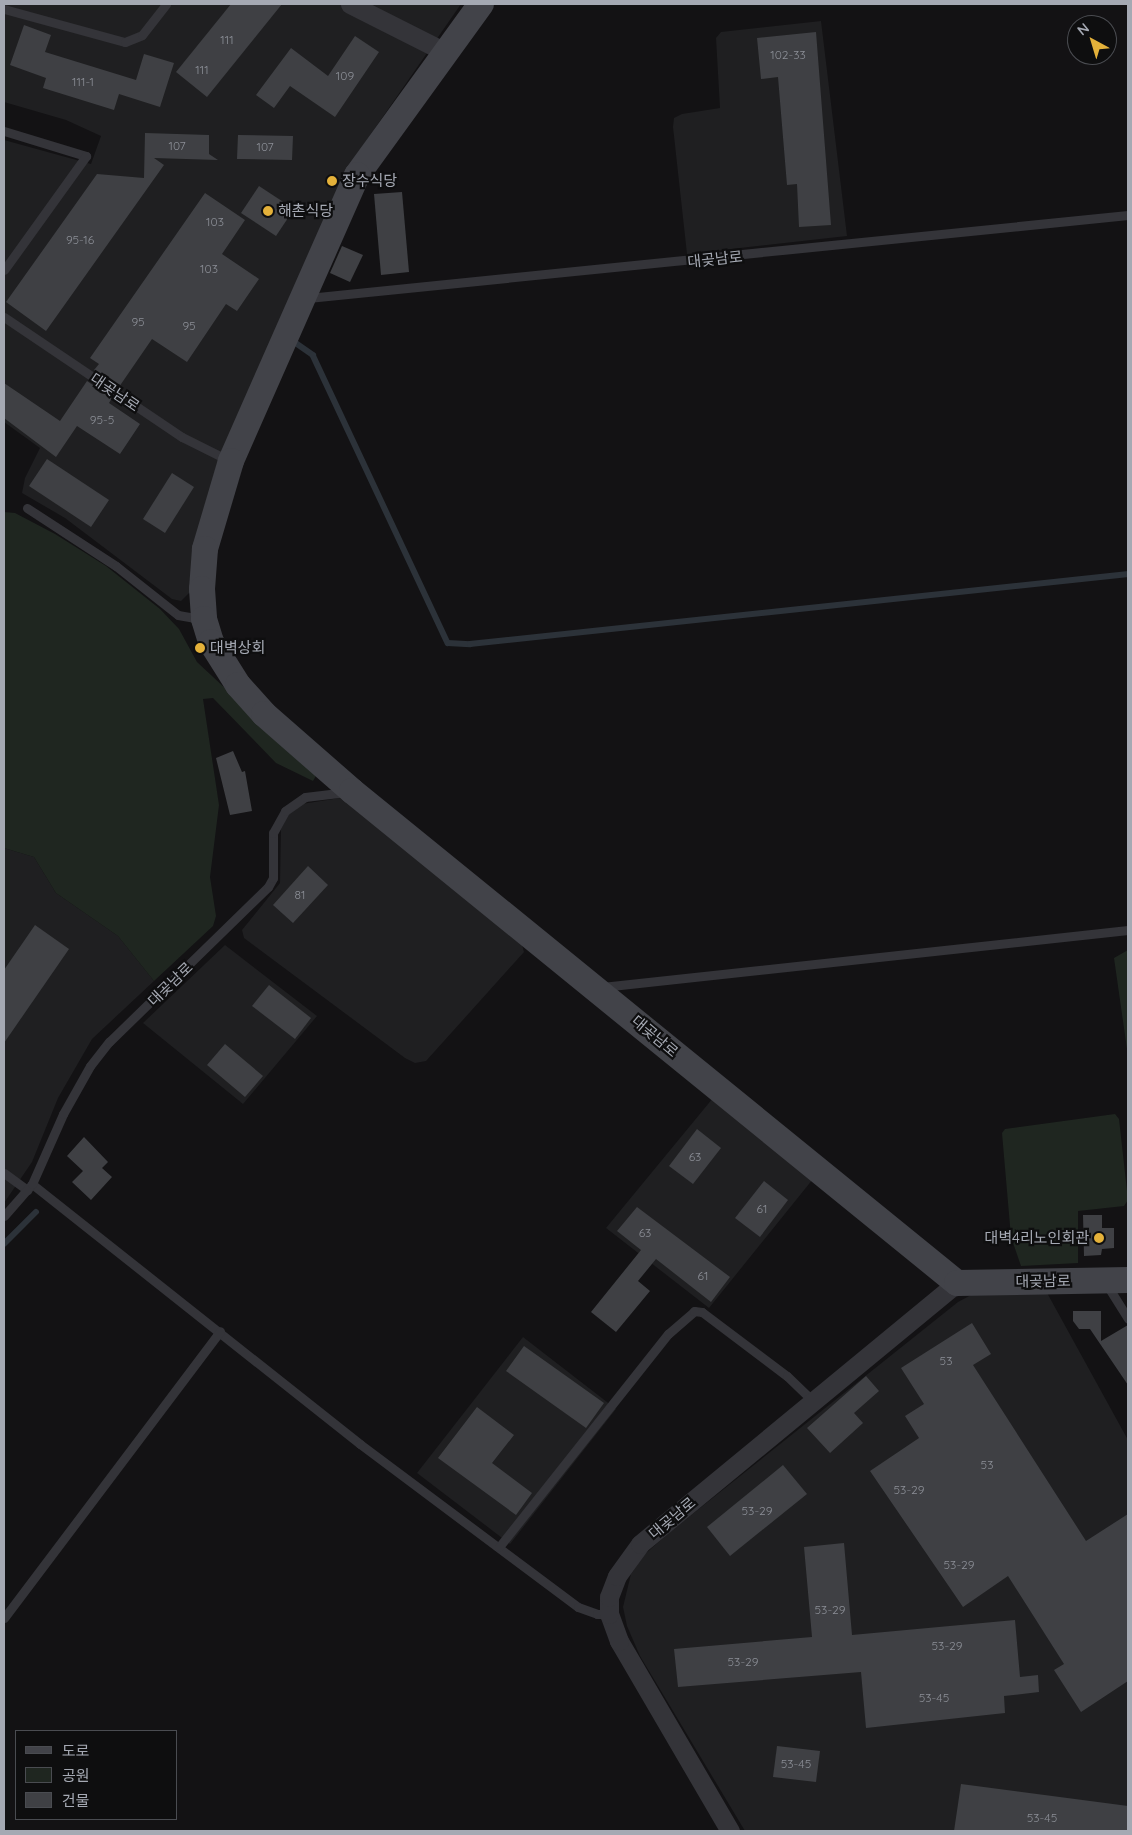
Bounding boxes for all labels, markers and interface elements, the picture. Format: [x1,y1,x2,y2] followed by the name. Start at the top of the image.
[1067,15,1117,65] north arrow
[1074,19,1093,39] text: N
[220,33,234,47] house number: 111
[770,48,806,62] house number: 102-33
[195,63,209,77] house number: 111
[336,69,354,83] house number: 109
[72,75,94,89] house number: 111-1
[168,139,186,153] house number: 107
[256,140,274,154] house number: 107
[342,172,397,190] place label: 장수식당
[326,175,338,187] marker: 장수식당
[278,202,333,220] place label: 해촌식당
[262,205,274,217] marker: 해촌식당
[206,215,224,229] house number: 103
[66,233,94,247] house number: 95-16
[687,247,743,271] street label: 대곶남로
[200,262,218,276] house number: 103
[131,315,145,329] house number: 95
[182,319,196,333] house number: 95
[87,369,143,415] street label: 대곶남로
[90,413,114,427] house number: 95-5
[210,639,265,657] place label: 대벽상회
[194,642,206,654] marker: 대벽상회
[295,888,305,902] house number: 81
[144,958,196,1010] street label: 대곶남로
[628,1011,682,1061] street label: 대곶남로
[689,1150,701,1164] house number: 63
[757,1202,767,1216] house number: 61
[639,1226,651,1240] house number: 63
[984,1229,1089,1247] place label: 대벽4리노인회관
[1093,1232,1105,1244] marker: 대벽4리노인회관
[698,1269,708,1283] house number: 61
[1015,1272,1071,1290] street label: 대곶남로
[940,1354,952,1368] house number: 53
[981,1458,993,1472] house number: 53
[894,1483,924,1497] house number: 53-29
[645,1493,699,1543] street label: 대곶남로
[742,1504,772,1518] house number: 53-29
[944,1558,974,1572] house number: 53-29
[815,1603,845,1617] house number: 53-29
[932,1639,962,1653] house number: 53-29
[728,1655,758,1669] house number: 53-29
[919,1691,949,1705] house number: 53-45
[15,1730,178,1820] legend
[62,1741,90,1760] text: 도로
[781,1757,811,1771] house number: 53-45
[62,1766,90,1785] text: 공원
[62,1791,90,1810] text: 건물
[1027,1811,1057,1825] house number: 53-45

